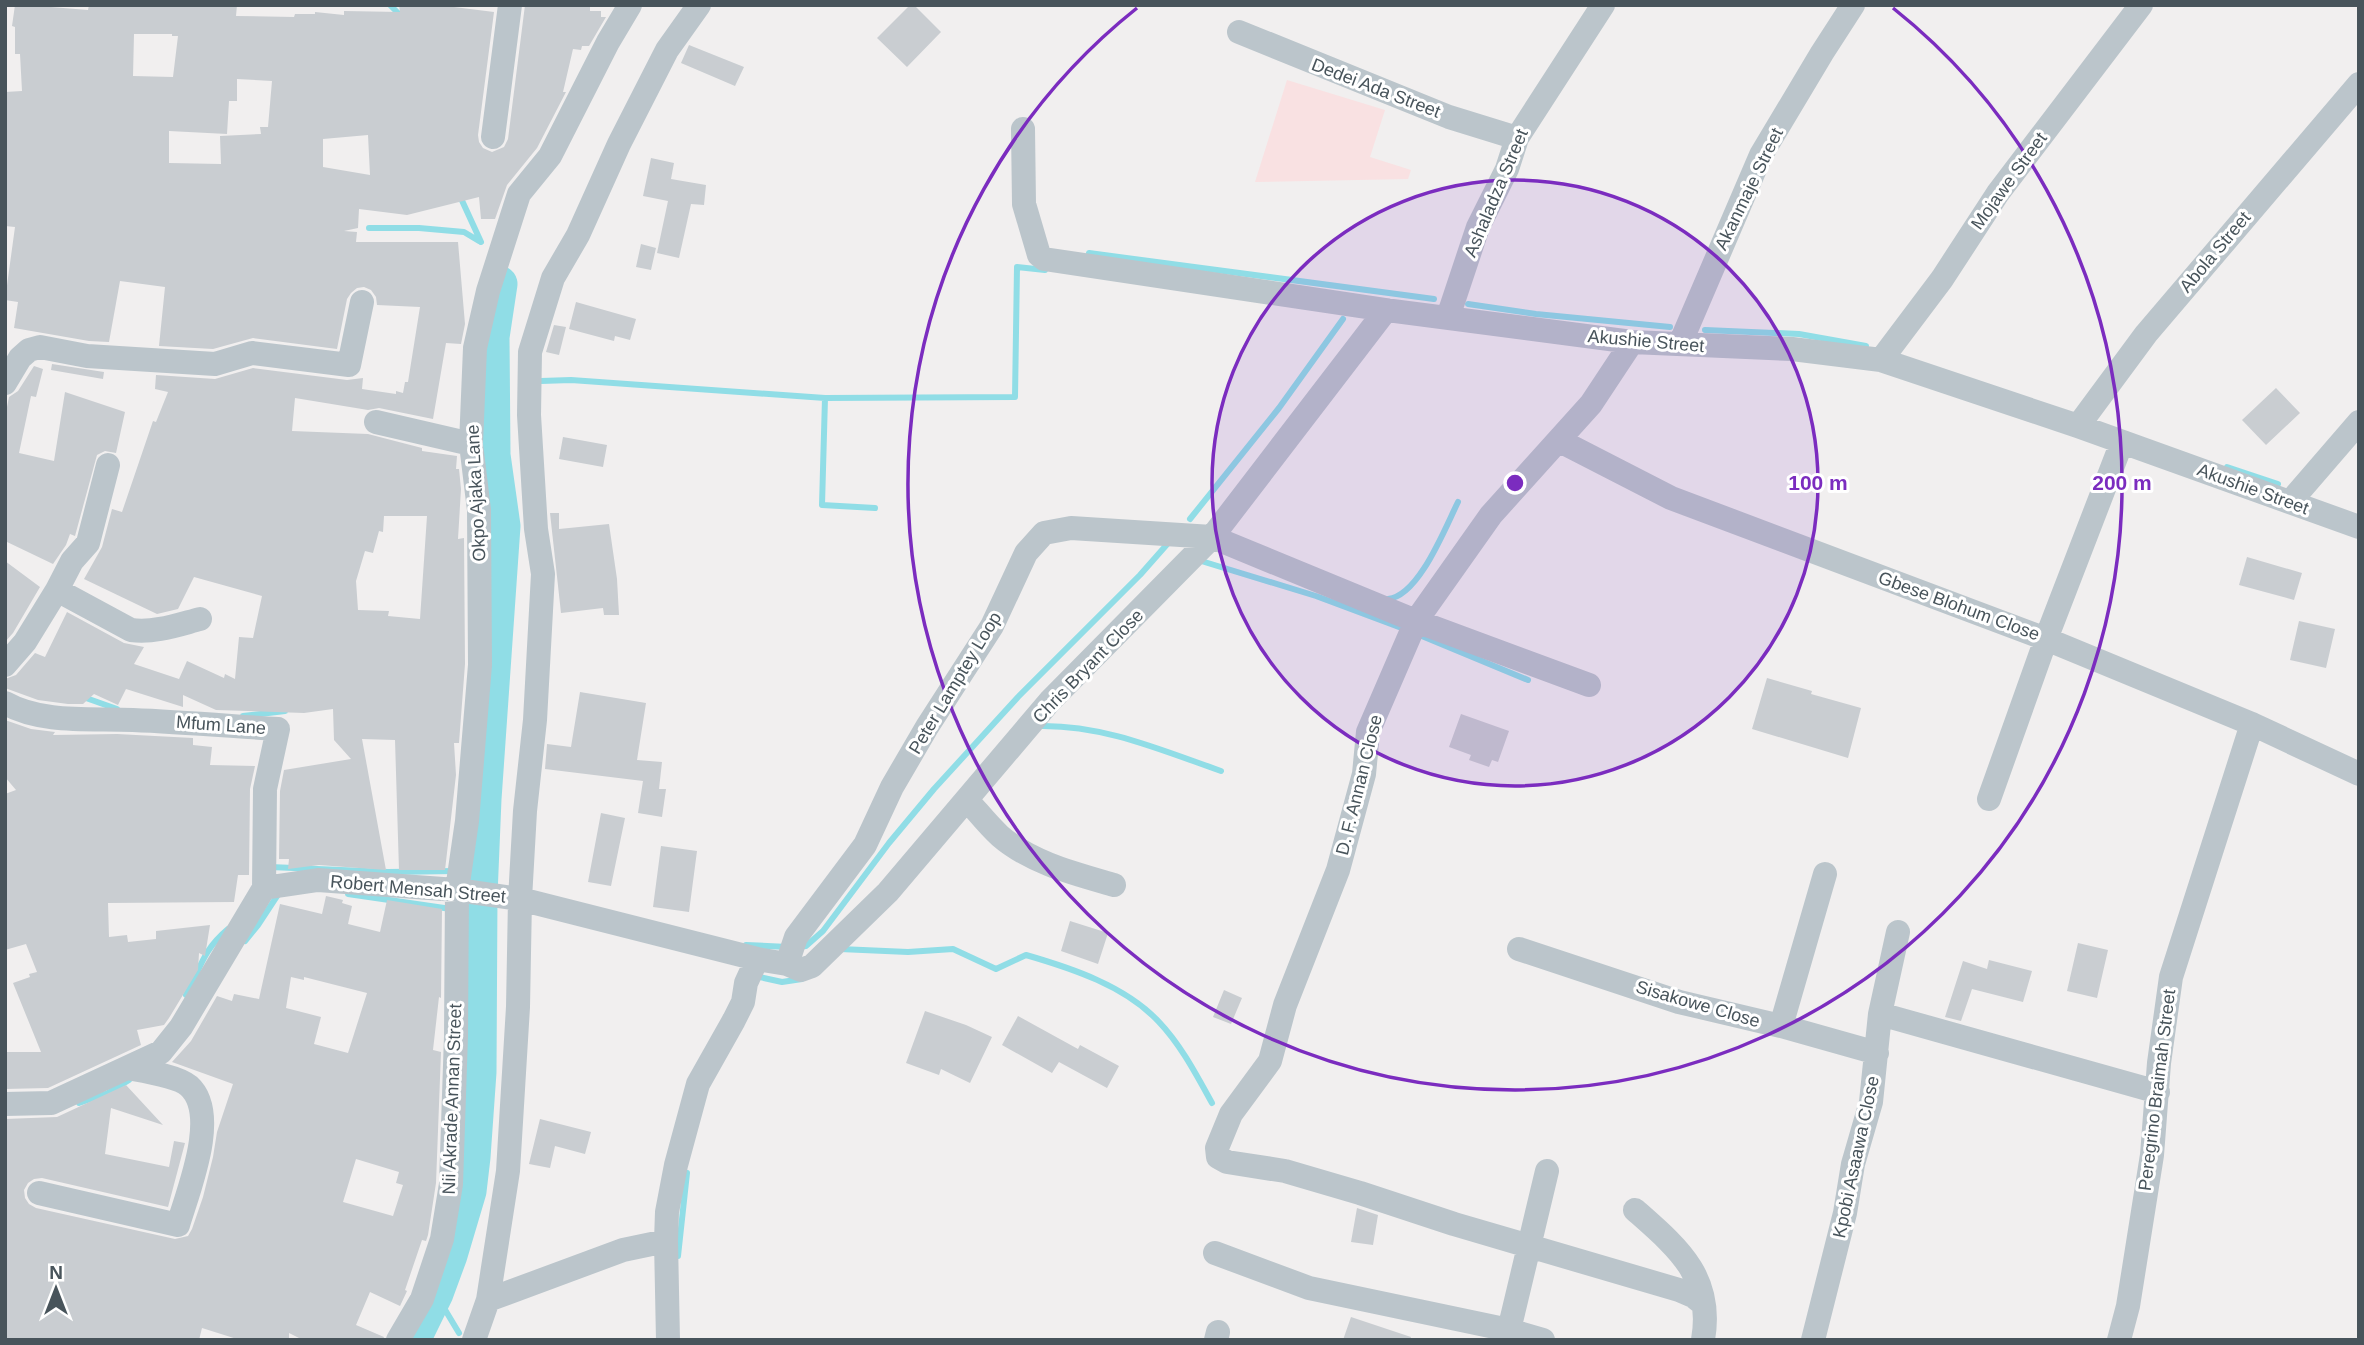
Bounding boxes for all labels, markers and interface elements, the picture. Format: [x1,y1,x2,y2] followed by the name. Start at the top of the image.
[1309,54,1443,122] street label: Dedei Ada Street
[1711,125,1787,253] street label: Akanmaje Street
[1460,126,1532,260] street label: Ashaladza Street
[1967,129,2051,233] street label: Mojawe Street
[2176,208,2254,296] street label: Abola Street
[1587,326,1705,356] street label: Akushie Street
[462,424,490,562] street label: Okpo Ajaka Lane
[2195,460,2311,518] street label: Akushie Street
[1503,471,1527,495] centre of rings
[1788,471,1848,494] text: 100 m
[2092,471,2152,494] text: 200 m
[1876,568,2042,644] street label: Gbese Blohum Close
[1029,605,1147,727] street label: Chris Bryant Close
[905,608,1005,758] street label: Peter Lamptey Loop
[175,712,267,738] street label: Mfum Lane
[1332,713,1386,857] street label: D. F. Annan Close
[329,871,507,907] street label: Robert Mensah Street
[1634,977,1762,1031] street label: Sisakowe Close
[2135,988,2179,1192] street label: Peregrino Braimah Street
[439,1003,465,1195] street label: Nii Akrade Annan Street
[1829,1074,1883,1240] street label: Kpobi Asaawa Close
[21,1254,91,1324] north arrow
[49,1262,63,1283] text: N

